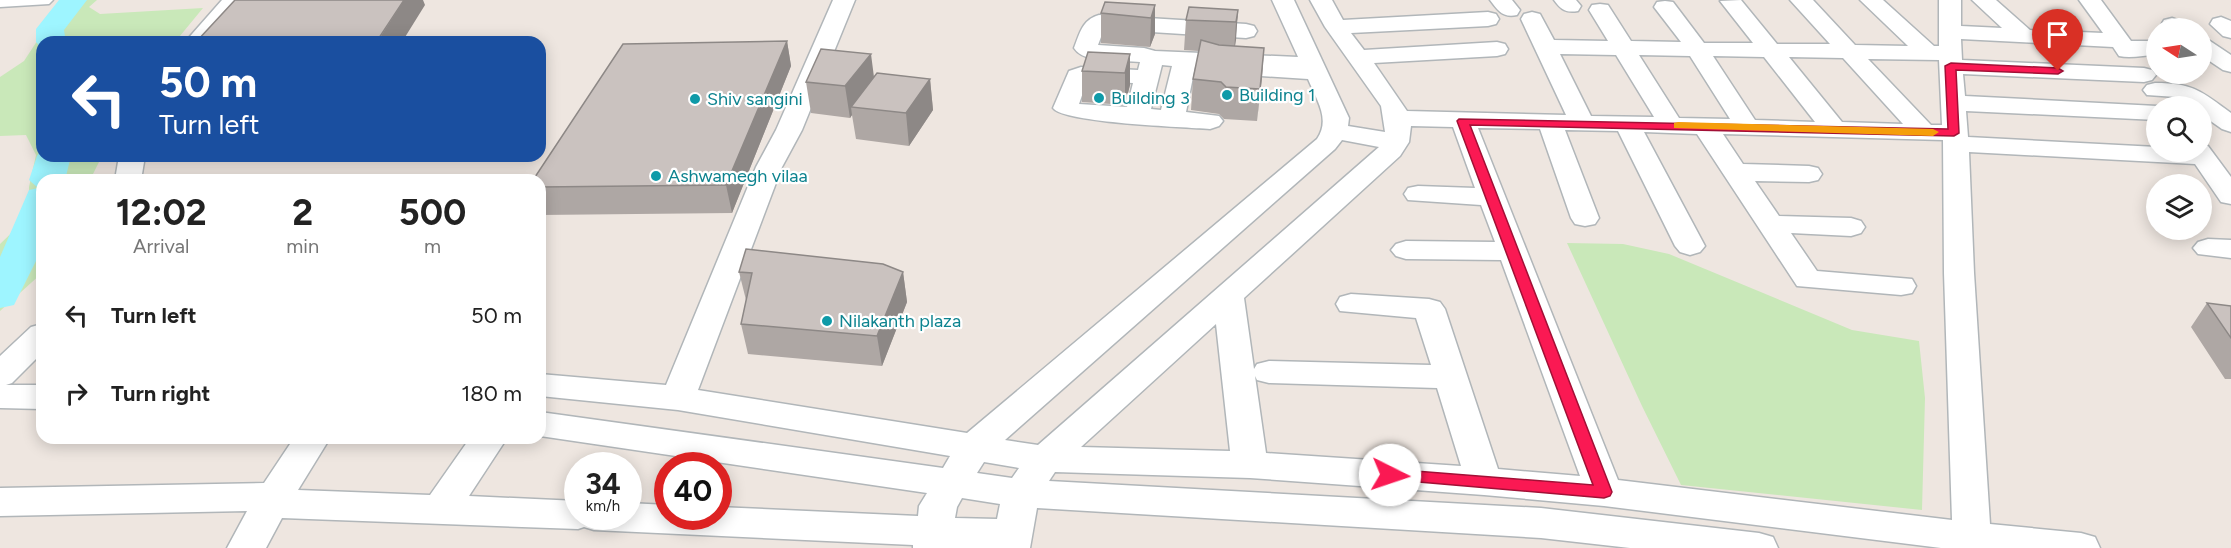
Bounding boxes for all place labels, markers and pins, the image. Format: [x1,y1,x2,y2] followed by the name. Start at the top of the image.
[2032,9,2083,71] pin
[1239,84,1315,106] place label: Building 1
[1111,87,1190,109] place label: Building 3
[707,88,803,110] place label: Shiv sangini
[1220,88,1234,102] marker: Building 1
[1092,91,1106,105] marker: Building 3
[688,92,702,106] marker: Shiv sangini
[668,165,808,187] place label: Ashwamegh vilaa
[649,169,663,183] marker: Ashwamegh vilaa
[839,310,961,332] place label: Nilakanth plaza
[820,314,834,328] marker: Nilakanth plaza

